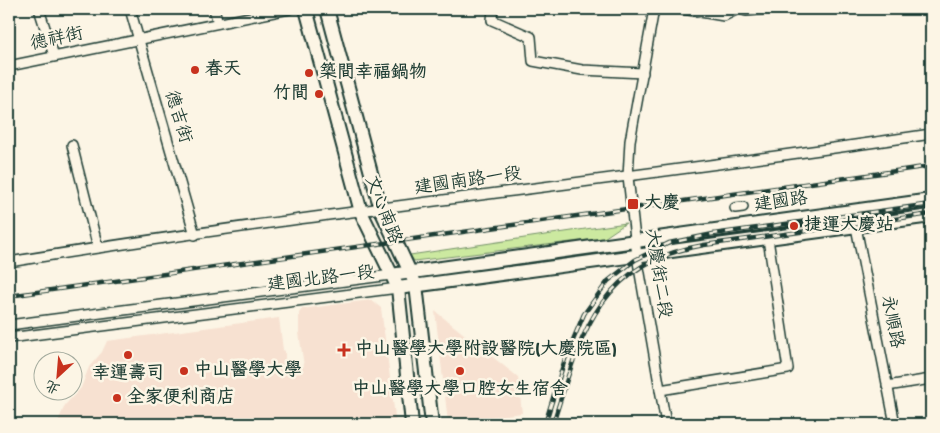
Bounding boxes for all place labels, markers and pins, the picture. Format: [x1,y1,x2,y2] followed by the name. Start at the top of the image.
[205,59,241,81] place label: 春天
[319,61,427,84] place label: 築間幸福鍋物
[189,64,201,76] marker: 春天
[303,67,315,79] marker: 築間幸福鍋物
[273,83,309,105] place label: 竹間
[313,88,325,100] marker: 竹間
[644,193,680,215] place label: 大慶
[626,197,640,211] marker: 大慶
[804,215,894,237] place label: 捷運大慶站
[788,220,800,232] marker: 捷運大慶站
[355,339,617,361] place label: 中山醫學大學附設醫院(大慶院區)
[337,343,351,357] marker: 中山醫學大學附設醫院(大慶院區)
[122,349,134,361] marker: 幸運壽司
[194,360,302,382] place label: 中山醫學大學
[92,363,164,385] place label: 幸運壽司
[178,365,190,377] marker: 中山醫學大學
[454,365,466,377] marker: 中山醫學大學口腔女生宿舍
[352,379,568,401] place label: 中山醫學大學口腔女生宿舍
[127,387,235,409] place label: 全家便利商店
[111,392,123,404] marker: 全家便利商店

